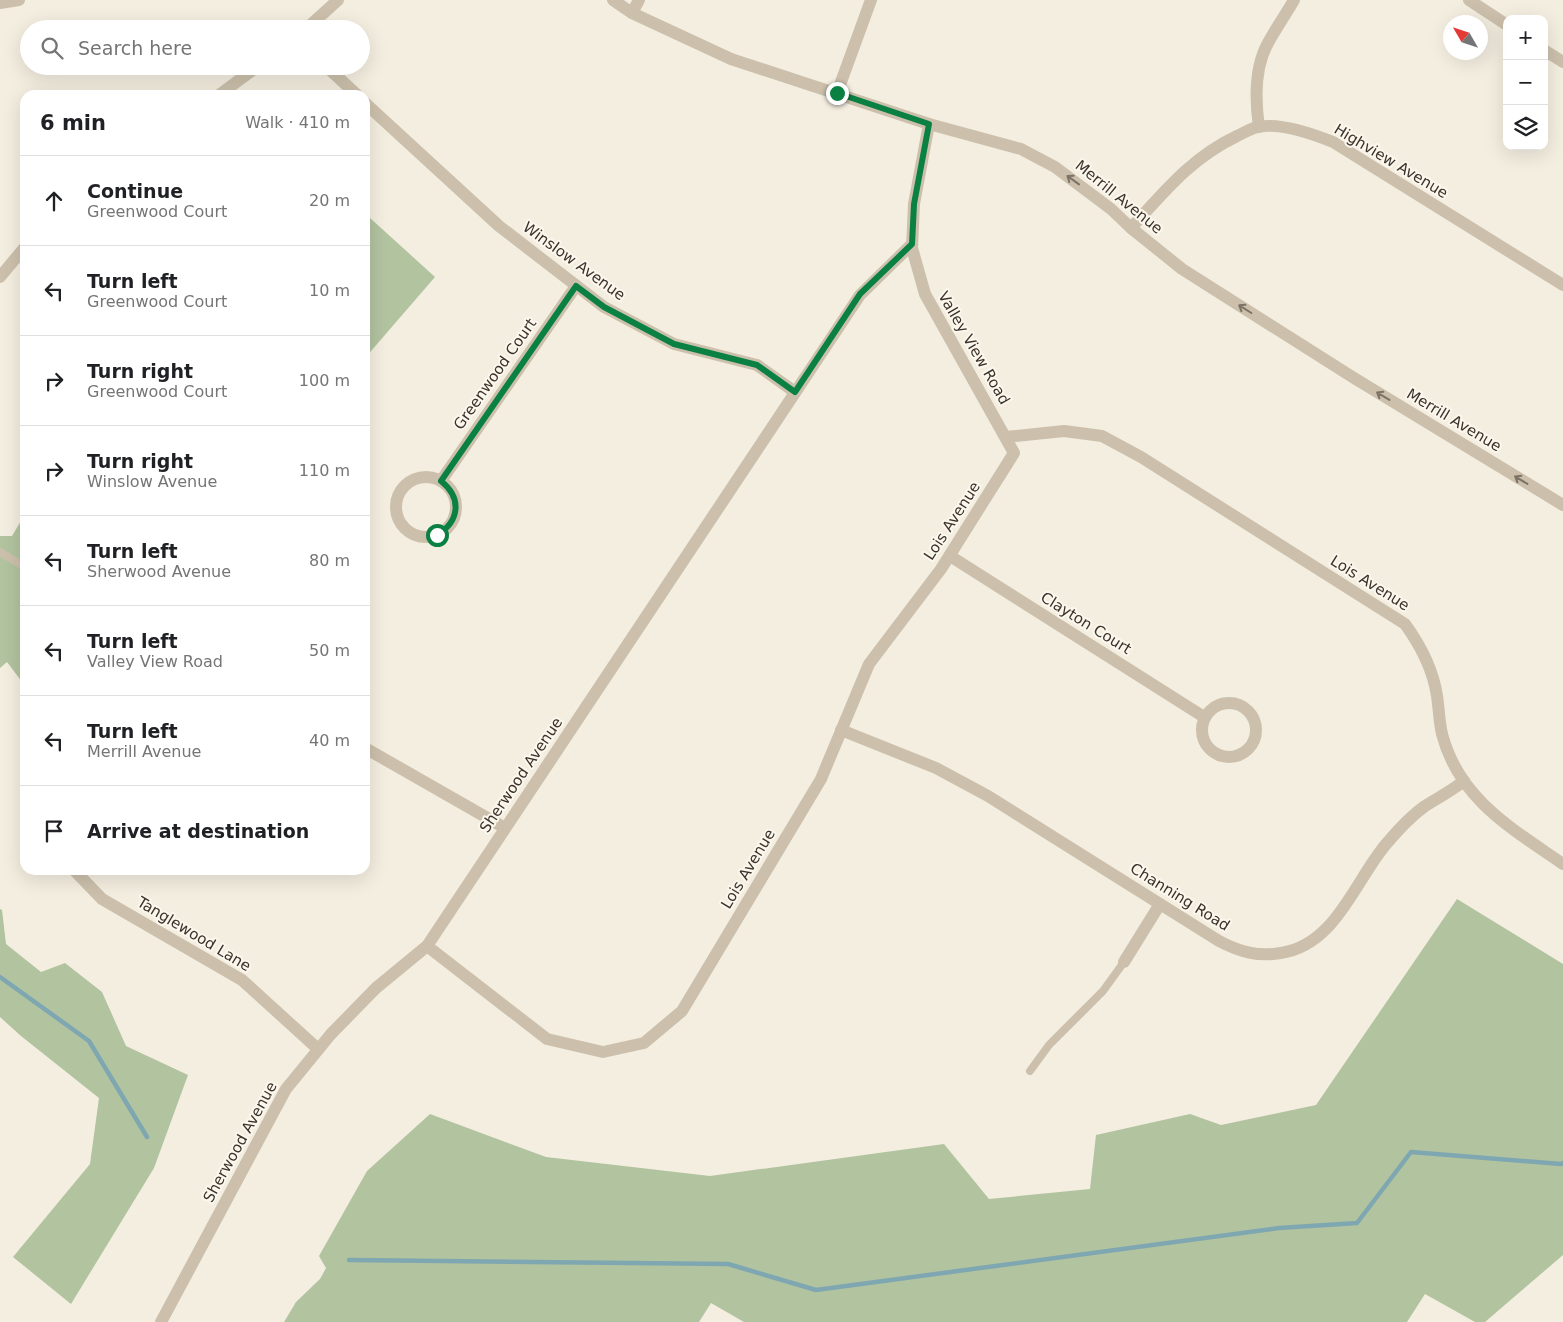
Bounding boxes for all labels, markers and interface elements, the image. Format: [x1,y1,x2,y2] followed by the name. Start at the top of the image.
[1443,15,1488,60] north arrow
[1503,15,1548,150] map controls
[1503,15,1548,60] button: +
[20,20,370,75] search box
[38,34,66,62] icon: search
[78,37,192,59] text: Search here
[1503,60,1548,105] button: −
[826,82,849,105] route end
[1503,105,1548,150] button: layers
[40,111,106,135] text: 6 min
[245,113,350,132] text: Walk · 410 m
[1331,120,1451,202] street label: Highview Avenue
[1072,156,1166,238] street label: Merrill Avenue
[1067,175,1081,185] one-way arrow
[87,180,183,202] text: Continue
[40,187,68,215] icon: ahead
[309,191,350,210] text: 20 m
[87,202,227,221] text: Greenwood Court
[519,218,629,304] street label: Winslow Avenue
[87,270,178,292] text: Turn left
[40,277,68,305] icon: left
[309,281,350,300] text: 10 m
[934,288,1014,408] street label: Valley View Road
[87,292,227,311] text: Greenwood Court
[1238,304,1252,314] one-way arrow
[450,315,540,433] street label: Greenwood Court
[87,360,193,382] text: Turn right
[40,367,68,395] icon: right
[299,371,350,390] text: 100 m
[87,382,227,401] text: Greenwood Court
[1403,385,1505,455] street label: Merrill Avenue
[1376,390,1390,400] one-way arrow
[87,450,193,472] text: Turn right
[40,457,68,485] icon: right
[299,461,350,480] text: 110 m
[87,472,217,491] text: Winslow Avenue
[1515,475,1529,485] one-way arrow
[920,478,984,564] street label: Lois Avenue
[426,524,449,547] route start
[87,540,178,562] text: Turn left
[40,547,68,575] icon: left
[309,551,350,570] text: 80 m
[1327,552,1413,614] street label: Lois Avenue
[87,562,231,581] text: Sherwood Avenue
[1037,588,1135,658] street label: Clayton Court
[87,630,178,652] text: Turn left
[40,637,68,665] icon: left
[309,641,350,660] text: 50 m
[87,652,223,671] text: Valley View Road
[476,714,566,836] street label: Sherwood Avenue
[87,720,178,742] text: Turn left
[40,727,68,755] icon: left
[309,731,350,750] text: 40 m
[87,742,201,761] text: Merrill Avenue
[40,817,68,845] icon: arrive
[87,820,309,842] text: Arrive at destination
[717,826,779,912] street label: Lois Avenue
[1127,859,1233,935] street label: Channing Road
[133,892,254,975] street label: Tanglewood Lane
[199,1079,281,1205] street label: Sherwood Avenue

